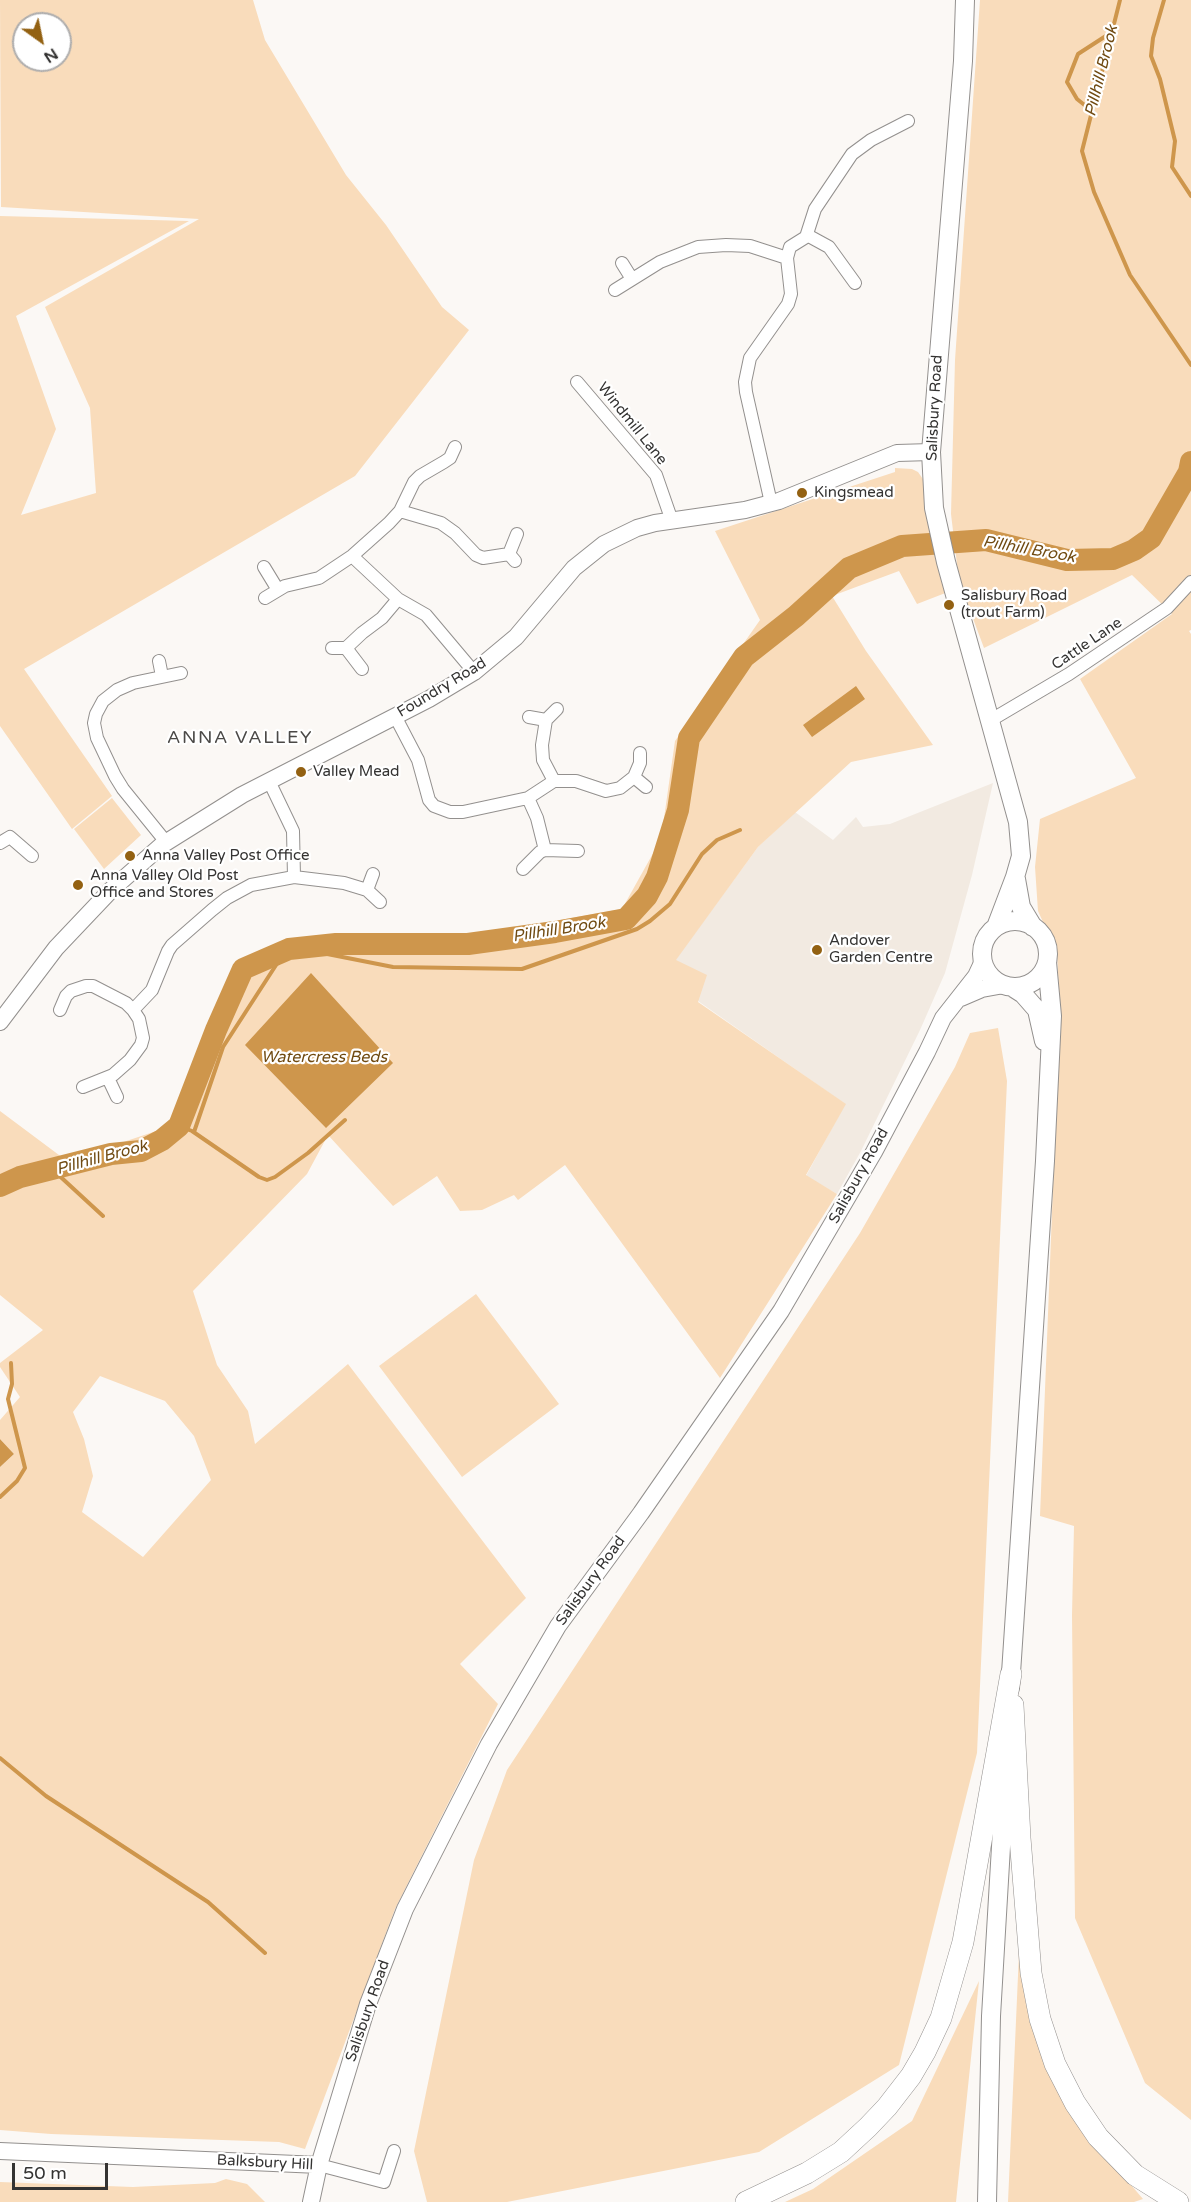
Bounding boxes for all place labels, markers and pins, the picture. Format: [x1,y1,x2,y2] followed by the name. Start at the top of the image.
[814,484,894,502] place label: Kingsmead
[795,486,809,500] marker: Kingsmead
[961,587,1067,622] place label: Salisbury Road (trout Farm)
[942,598,956,612] marker: Salisbury Road (trout Farm)
[313,763,400,781] place label: Valley Mead
[294,765,308,779] marker: Valley Mead
[142,847,309,865] place label: Anna Valley Post Office
[123,849,137,863] marker: Anna Valley Post Office
[90,867,239,902] place label: Anna Valley Old Post Office and Stores
[71,878,85,892] marker: Anna Valley Old Post Office and Stores
[829,932,933,967] place label: Andover Garden Centre
[810,943,824,957] marker: Andover Garden Centre

